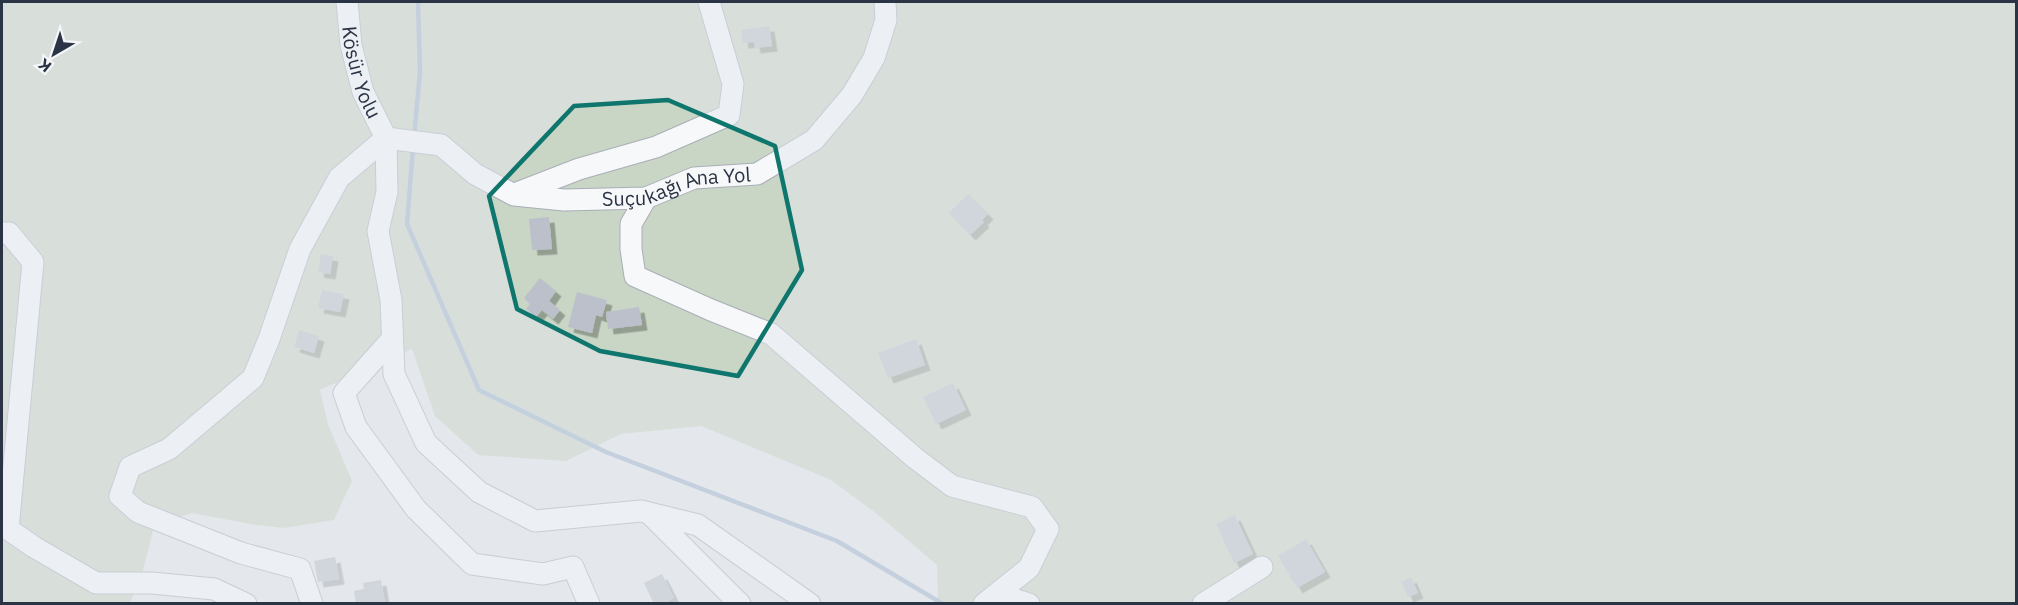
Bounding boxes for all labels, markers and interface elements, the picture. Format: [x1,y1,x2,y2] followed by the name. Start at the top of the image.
[24,24,84,84] north arrow
[336,25,388,123] street label: Kösür Yolu
[34,54,55,77] text: K
[601,160,752,212] street label: Suçukağı Ana Yol

